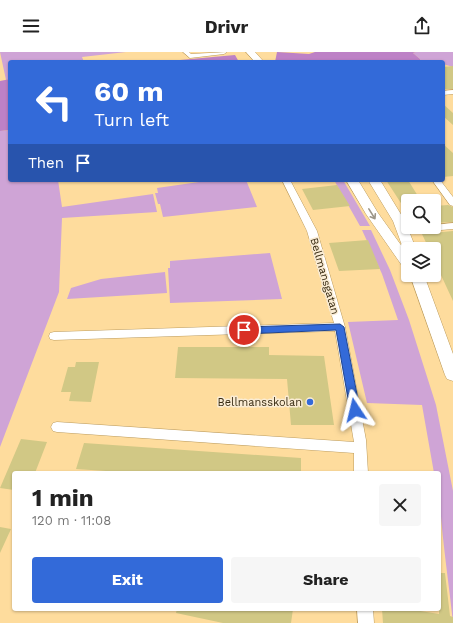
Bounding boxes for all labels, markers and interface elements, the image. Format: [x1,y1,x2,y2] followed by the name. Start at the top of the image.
[20,15,42,37] icon: menu
[411,15,433,37] icon: share
[205,16,248,37] text: Drivr
[94,75,164,108] text: 60 m
[28,76,80,128] icon: left
[94,109,169,130] text: Turn left
[72,152,94,174] icon: arrive
[28,154,64,172] text: Then
[401,194,441,282] map controls
[401,194,441,234] button: search
[369,208,377,220] one-way arrow
[307,236,342,316] street label: Bellmansgatan
[401,242,441,282] button: layers
[227,313,261,347] pin
[233,319,255,341] icon: arrive
[334,389,376,431] position arrow
[218,396,302,409] place label: Bellmansskolan
[305,397,315,407] marker: Bellmansskolan
[32,484,94,512] text: 1 min
[379,484,421,526] button: close
[32,513,111,528] text: 120 m · 11:08
[32,557,223,603] button: Exit
[231,557,421,603] button: Share

